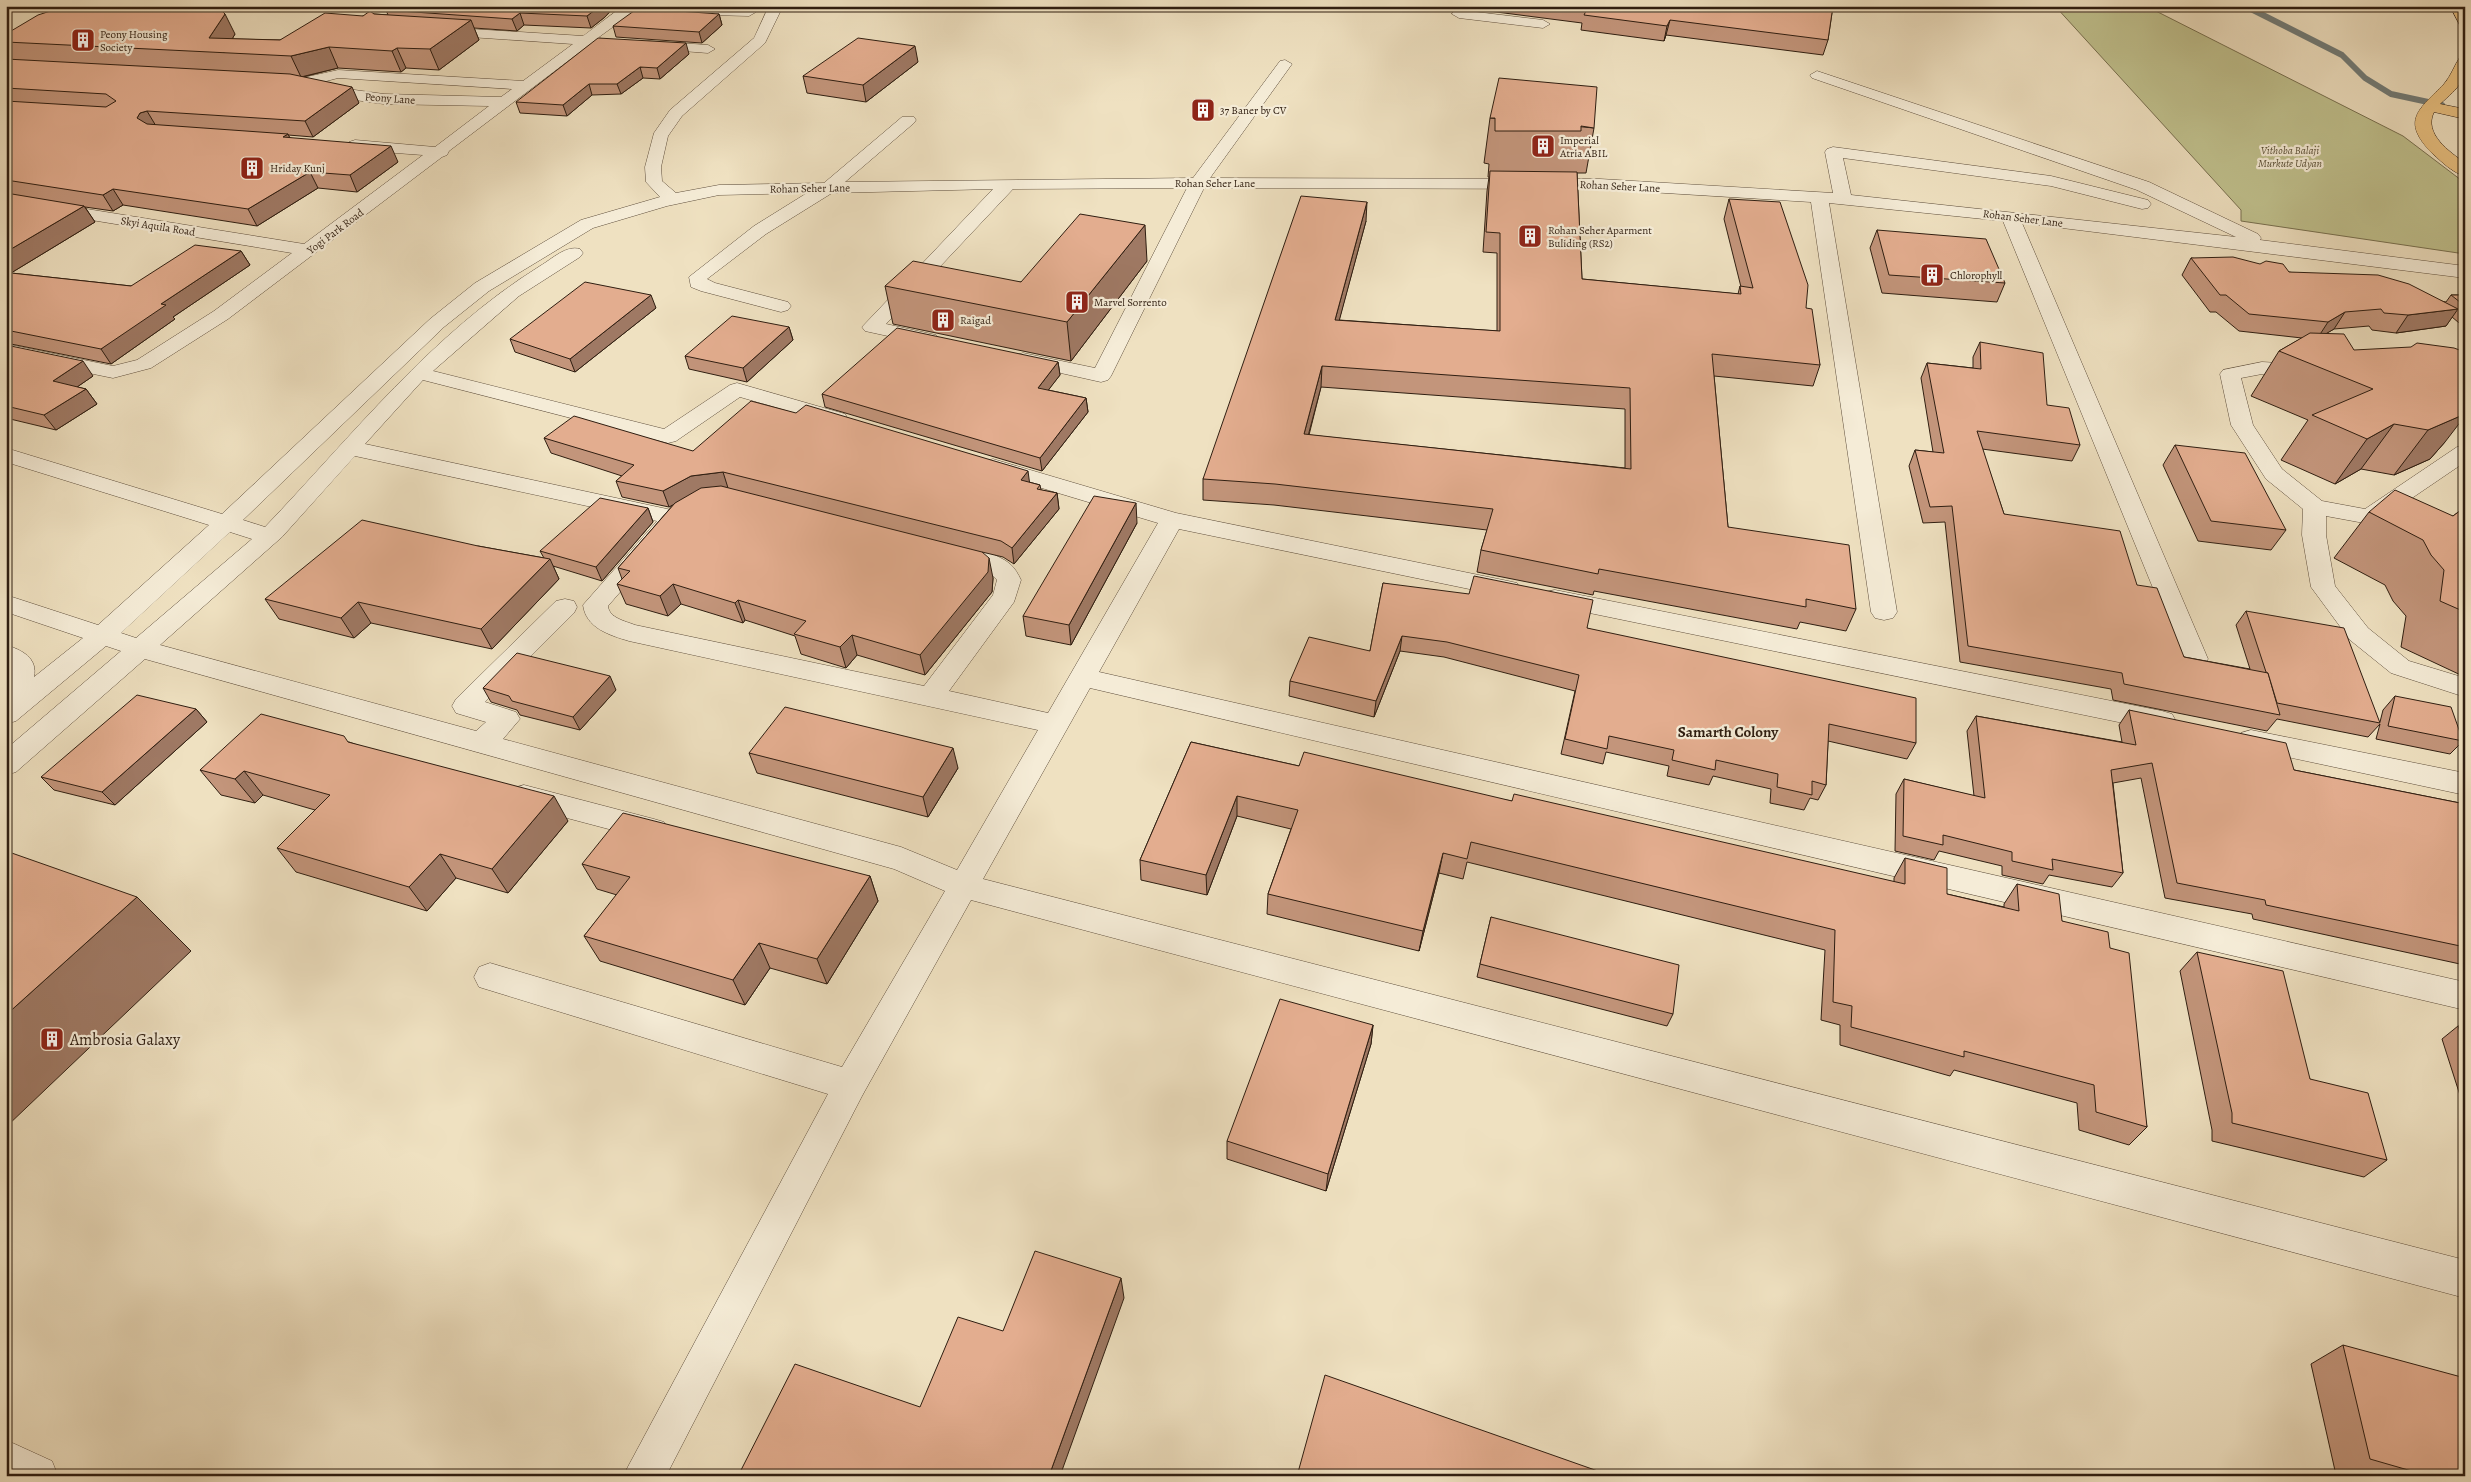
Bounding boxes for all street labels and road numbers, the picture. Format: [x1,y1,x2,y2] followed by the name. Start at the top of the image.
[364,89,416,108] street label: Peony Lane
[1175,176,1255,191] street label: Rohan Seher Lane
[1579,177,1661,196] street label: Rohan Seher Lane
[770,180,850,197] street label: Rohan Seher Lane
[303,205,367,258] street label: Yogi Park Road
[1982,206,2064,231] street label: Rohan Seher Lane
[120,213,196,240] street label: Skyi Aquila Road

